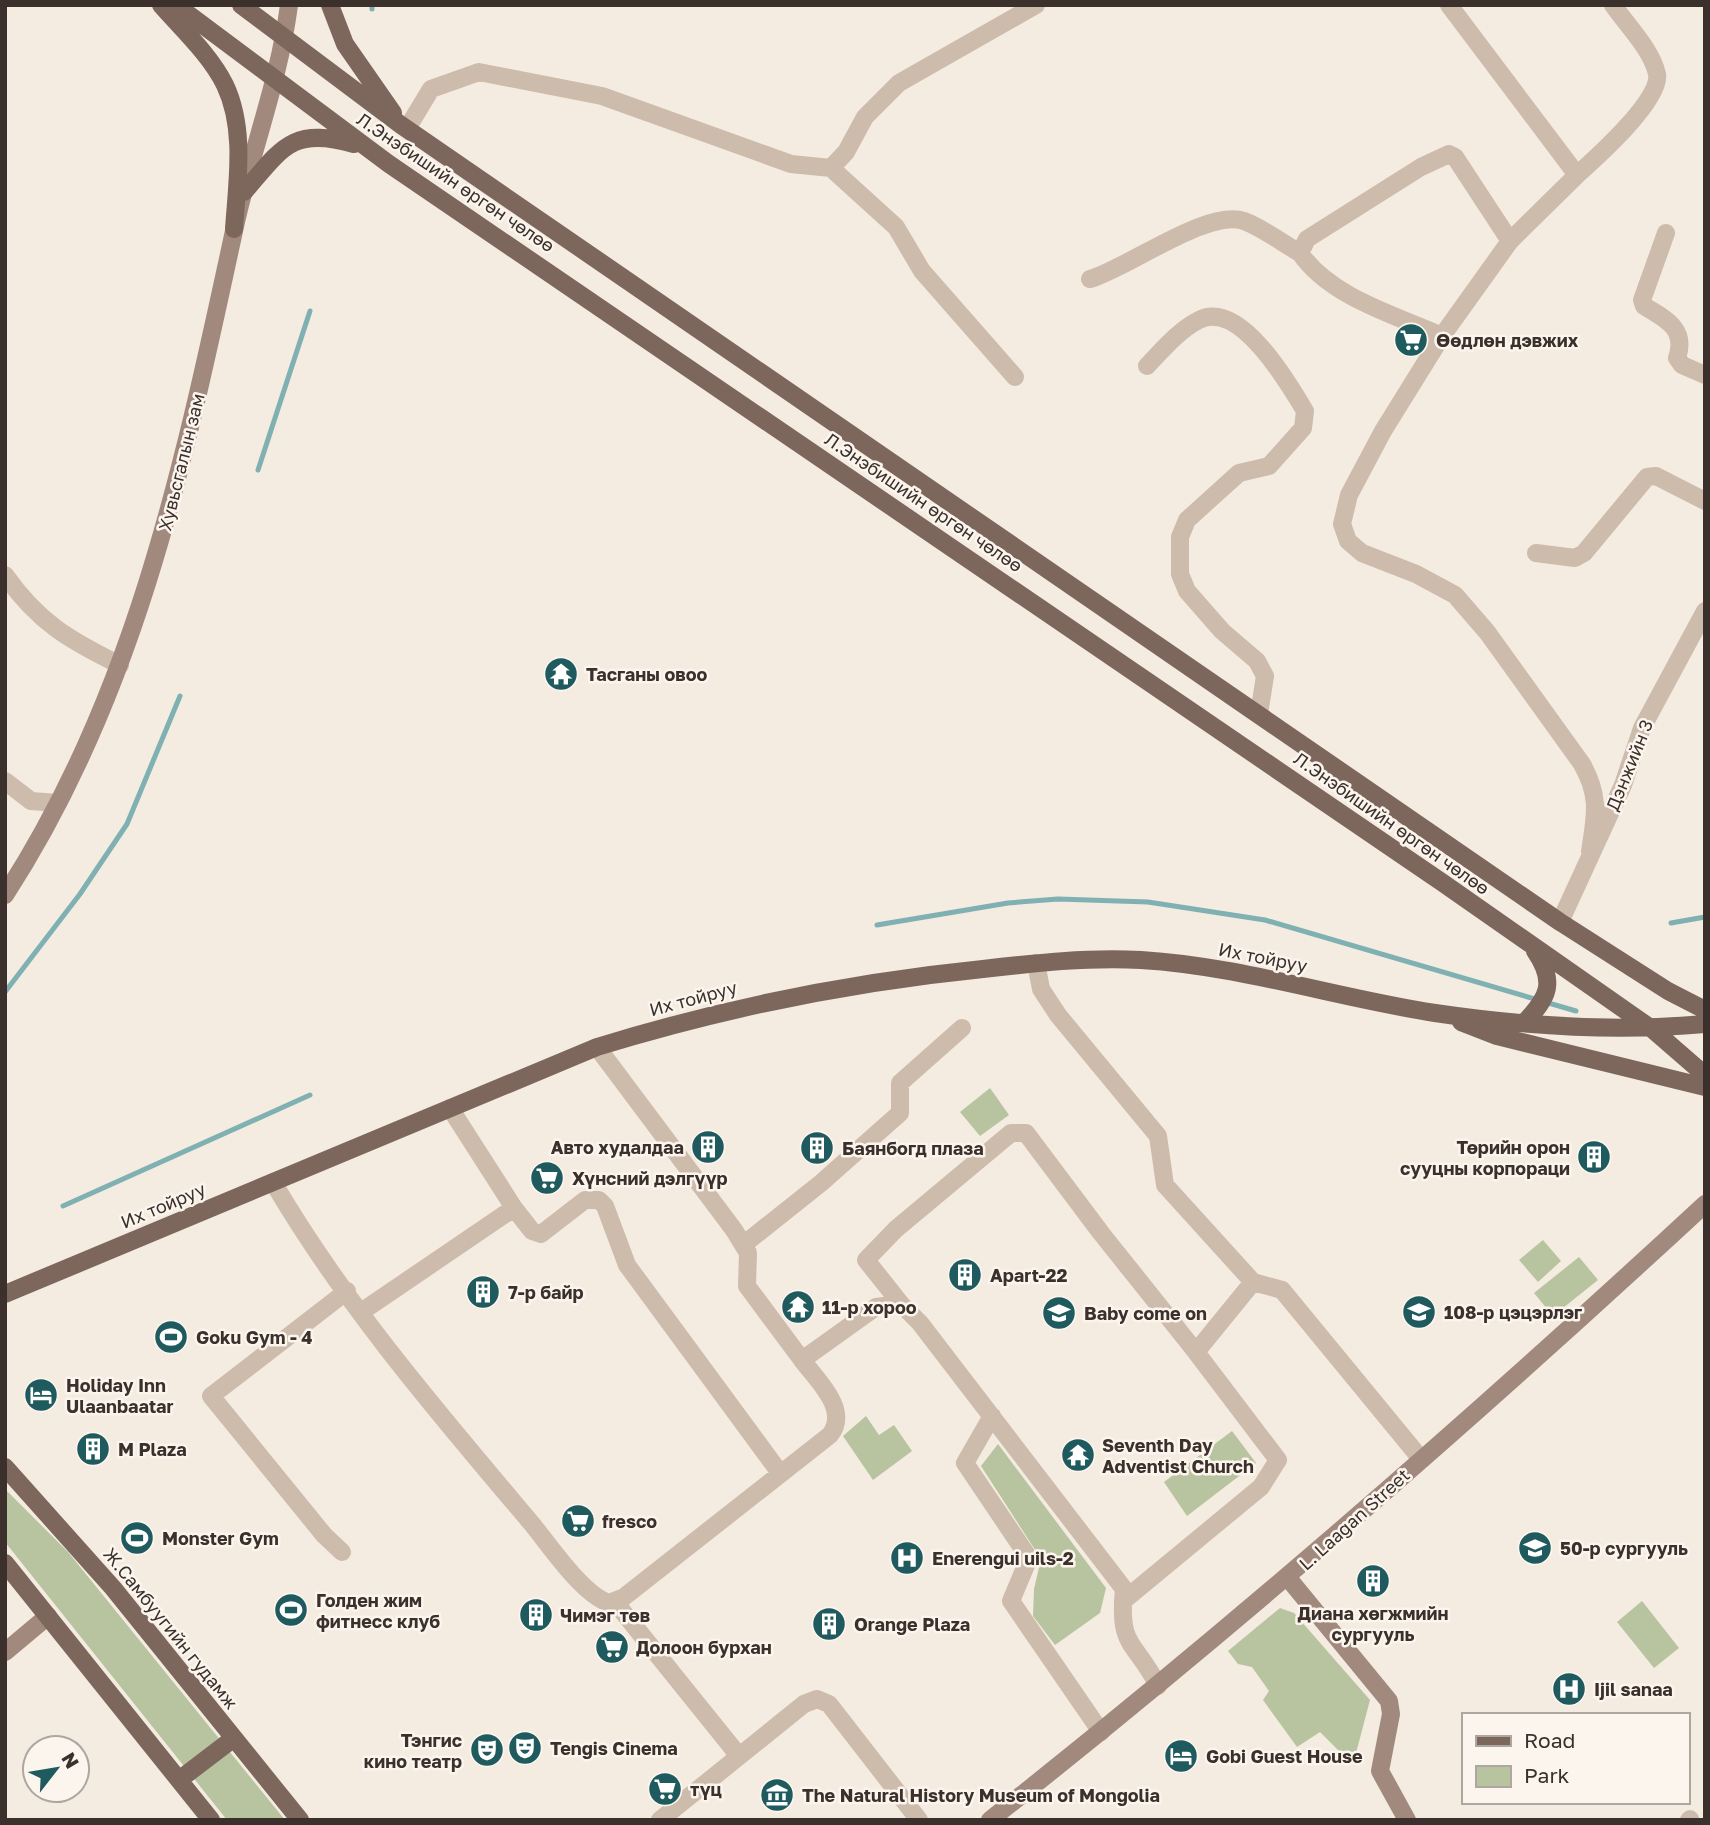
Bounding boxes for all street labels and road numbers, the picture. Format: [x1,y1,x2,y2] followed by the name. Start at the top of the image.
[353,108,559,256] street label: Л.Энэбишийн өргөн чөлөө
[153,391,209,533] street label: Хувьсгалын зам
[821,428,1027,576] street label: Л.Энэбишийн өргөн чөлөө
[1601,716,1657,814] street label: Дэнжийн 3
[1290,747,1494,899] street label: Л.Энэбишийн өргөн чөлөө
[1217,938,1309,976] street label: Их тойруу
[647,976,739,1020] street label: Их тойруу
[117,1177,209,1233] street label: Их тойруу
[1294,1464,1414,1574] street label: L. Laagan Street
[99,1543,243,1713] street label: Ж.Самбуугийн гудамж

